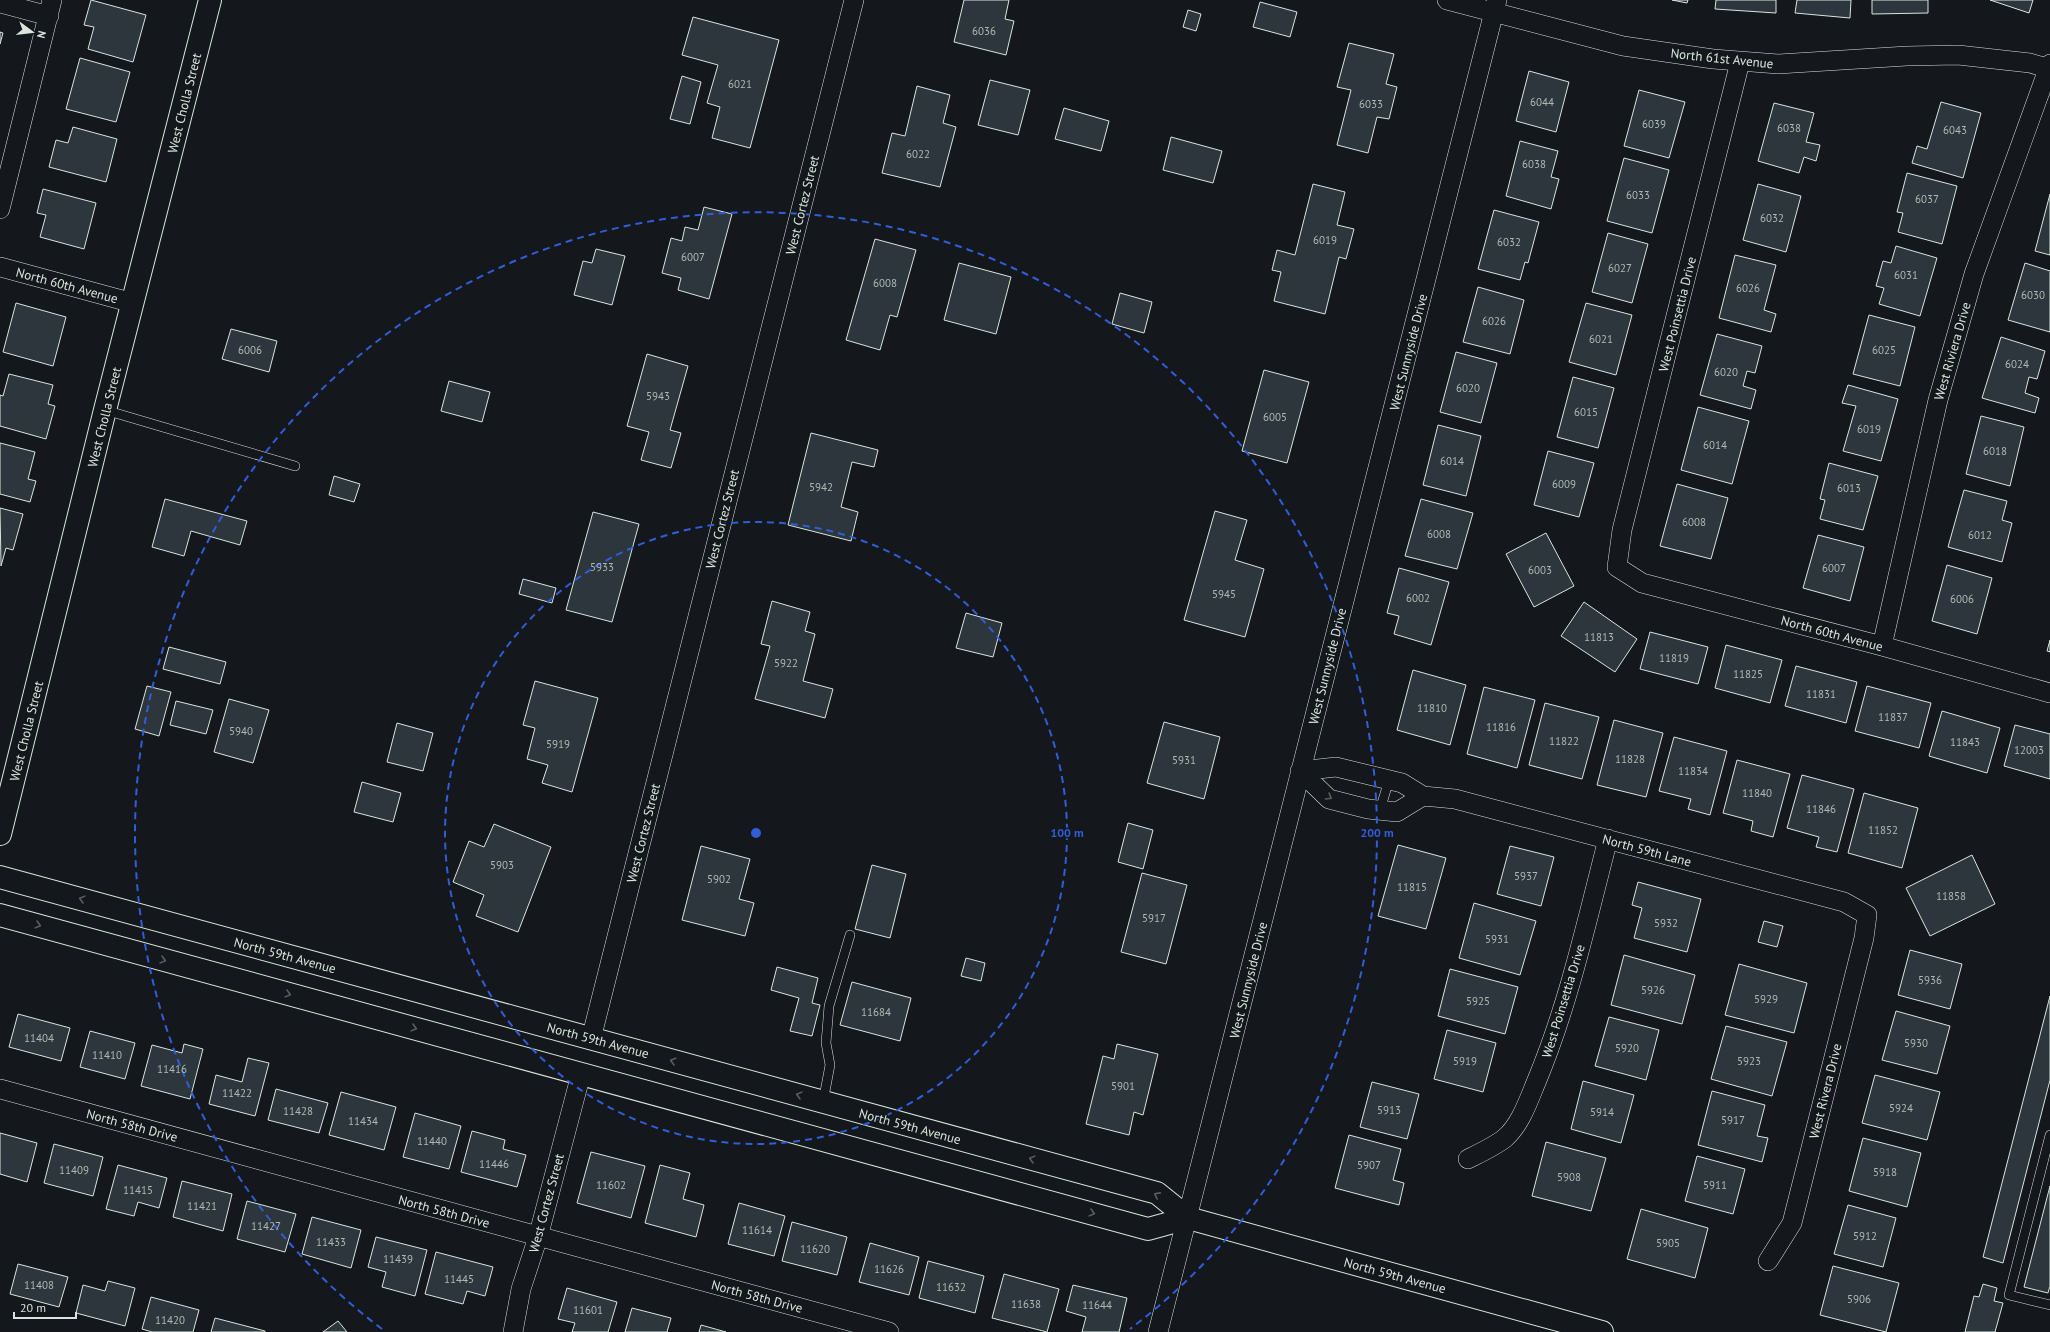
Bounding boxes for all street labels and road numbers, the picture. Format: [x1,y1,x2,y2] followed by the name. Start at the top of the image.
[1670,45,1774,72] street label: North 61st Avenue
[164,51,205,155] street label: West Cholla Street
[782,153,823,257] street label: West Cortez Street
[1655,255,1700,373] street label: West Poinsettia Drive
[14,264,120,307] street label: North 60th Avenue
[1386,292,1431,412] street label: West Sunnyside Drive
[1930,300,1975,402] street label: West Riviera Drive
[84,365,125,469] street label: West Cholla Street
[702,467,743,571] street label: West Cortez Street
[1305,606,1350,726] street label: West Sunnyside Drive
[1779,612,1885,655] street label: North 60th Avenue
[6,679,47,783] street label: West Cholla Street
[623,781,664,885] street label: West Cortez Street
[1601,830,1693,871] street label: North 59th Lane
[1226,920,1271,1040] street label: West Sunnyside Drive
[232,934,338,977] street label: North 59th Avenue
[1538,942,1589,1060] street label: West Poinsettia Drive
[545,1019,651,1062] street label: North 59th Avenue
[1805,1042,1846,1141] street label: West Rivera Drive
[84,1105,179,1146] street label: North 58th Drive
[857,1105,963,1148] street label: North 59th Avenue
[525,1151,568,1254] street label: West Cortez Street
[396,1191,491,1232] street label: North 58th Drive
[1342,1254,1448,1297] street label: North 59th Avenue
[709,1276,804,1317] street label: North 58th Drive

